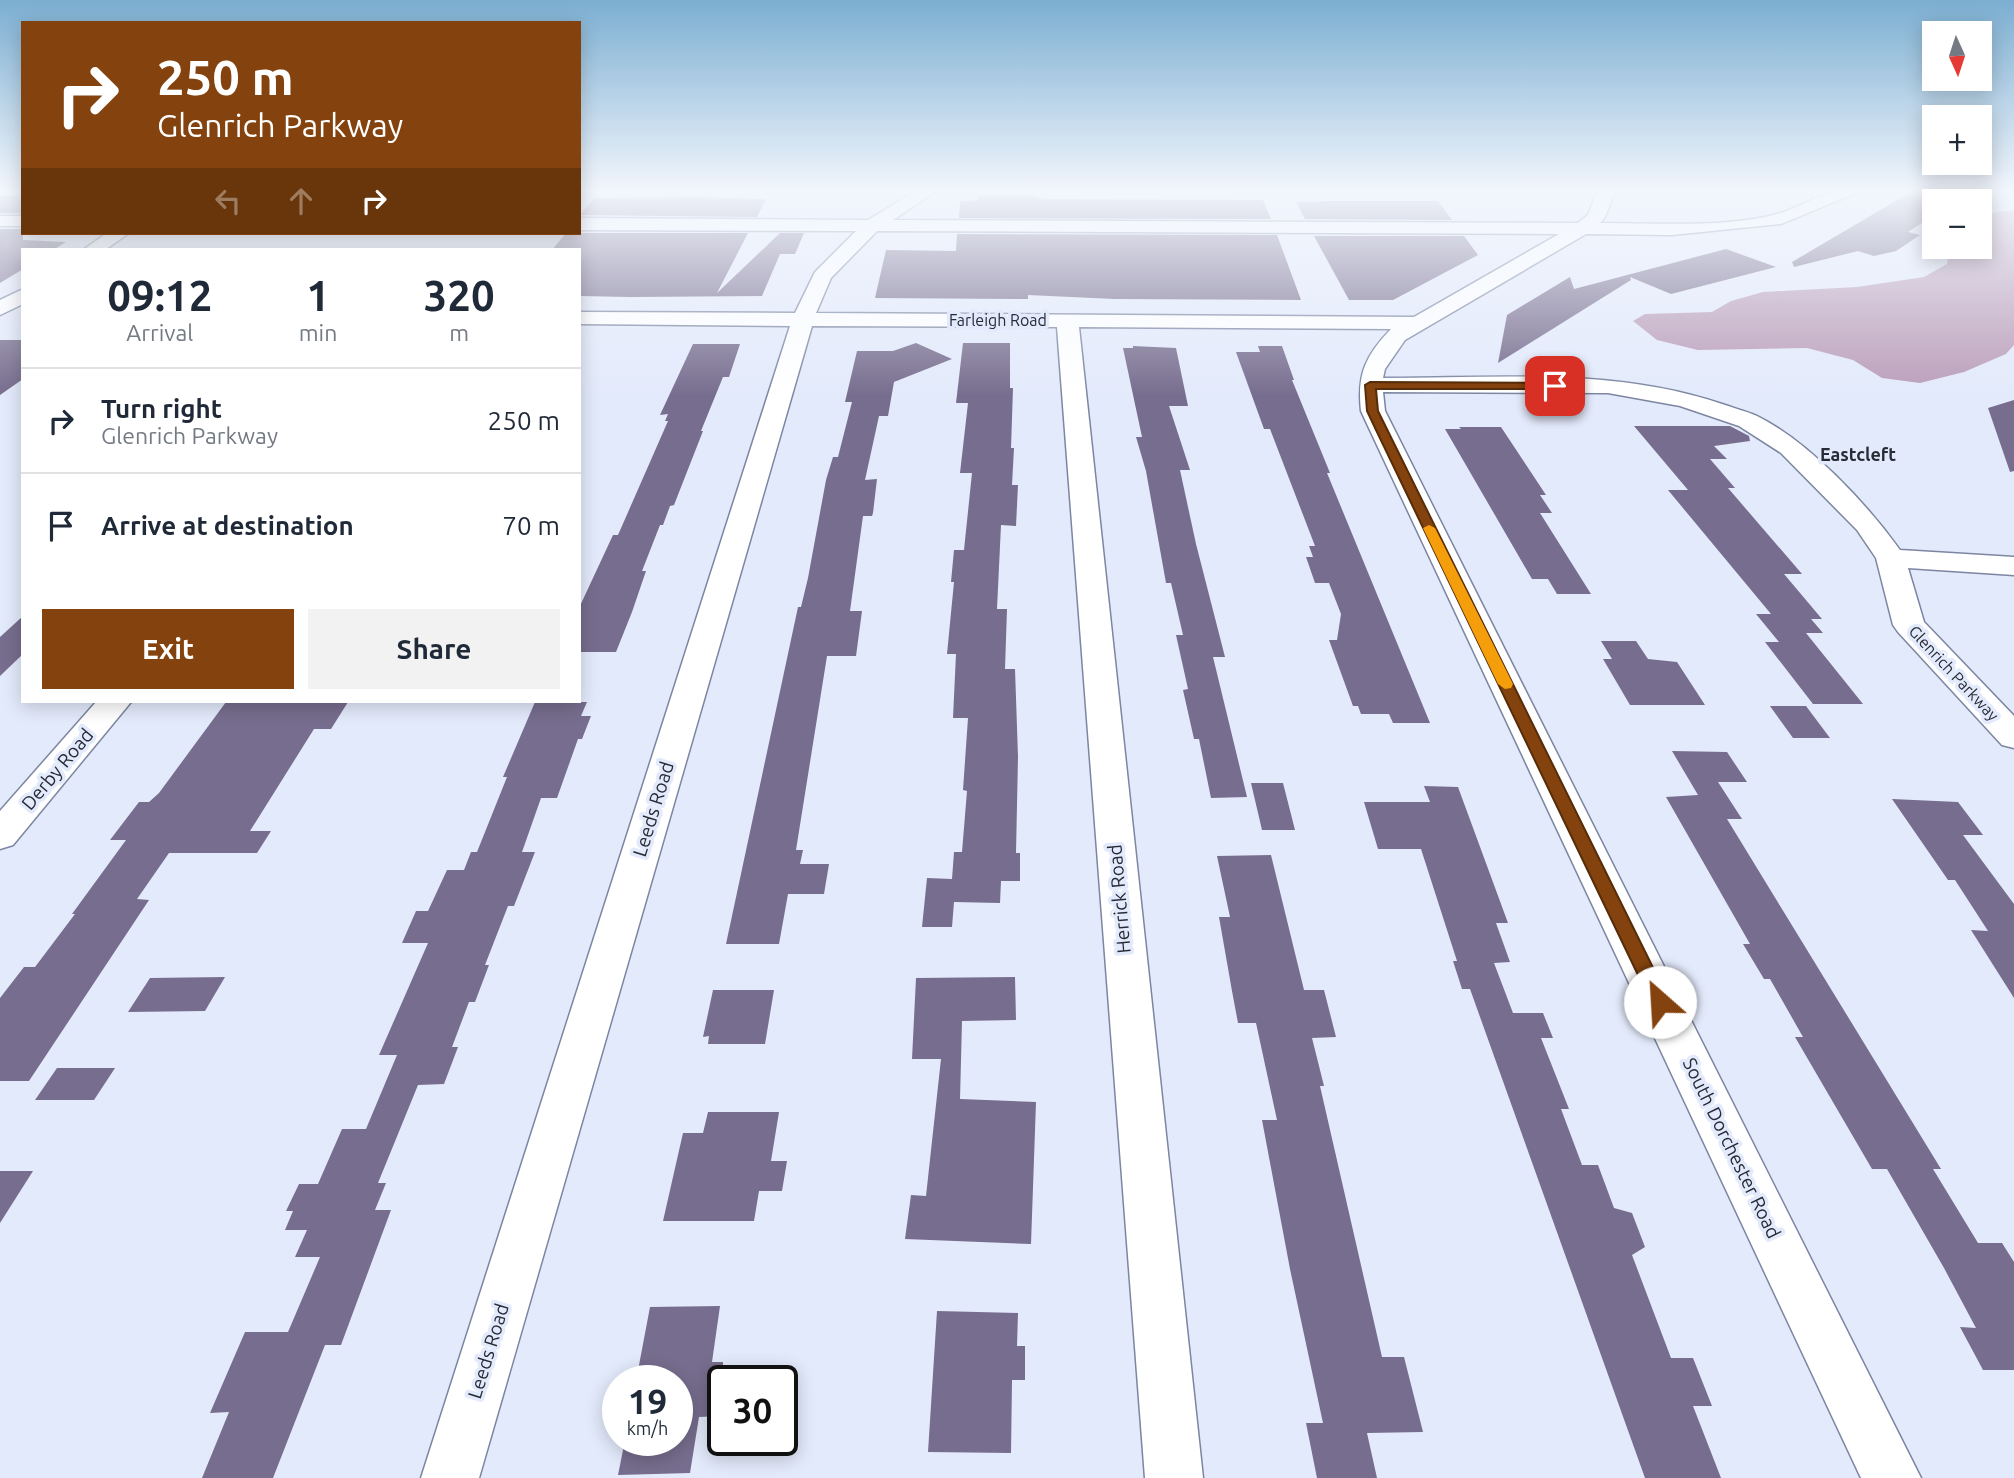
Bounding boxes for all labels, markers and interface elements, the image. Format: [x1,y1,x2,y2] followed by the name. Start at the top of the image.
[1922,21,1992,91] north arrow
[1922,21,1992,259] map controls
[42,49,133,140] icon: right
[157,49,294,104] text: 250 m
[1922,105,1992,175] button: +
[157,107,403,143] text: Glenrich Parkway
[209,182,247,220] icon: left
[282,182,320,220] icon: ahead
[355,182,393,220] icon: right
[1922,189,1992,259] button: −
[107,272,212,319] text: 09:12
[306,272,330,319] text: 1
[424,272,495,319] text: 320
[949,311,1047,329] street label: Farleigh Road
[126,320,193,345] text: Arrival
[299,320,337,345] text: min
[449,320,469,345] text: m
[1525,356,1585,416] pin
[1536,367,1574,405] icon: arrive
[101,394,222,423] text: Turn right
[42,402,80,440] icon: right
[488,406,560,435] text: 250 m
[101,423,278,448] text: Glenrich Parkway
[1820,444,1896,464] district label: Eastcleft
[42,507,80,545] icon: arrive
[101,511,354,540] text: Arrive at destination
[502,511,560,540] text: 70 m
[42,609,294,689] button: Exit
[308,609,560,689] button: Share
[1905,622,2003,724] street label: Glenrich Parkway
[17,724,97,814] street label: Derby Road
[628,759,678,859] street label: Leeds Road
[1103,844,1135,954] street label: Herrick Road
[1623,965,1697,1039] position arrow
[1679,1054,1785,1242] street label: South Dorchester Road
[463,1301,513,1401] street label: Leeds Road
[707,1365,798,1456] speed limit sign: 30
[628,1381,667,1421] text: 19
[627,1418,668,1438] text: km/h

